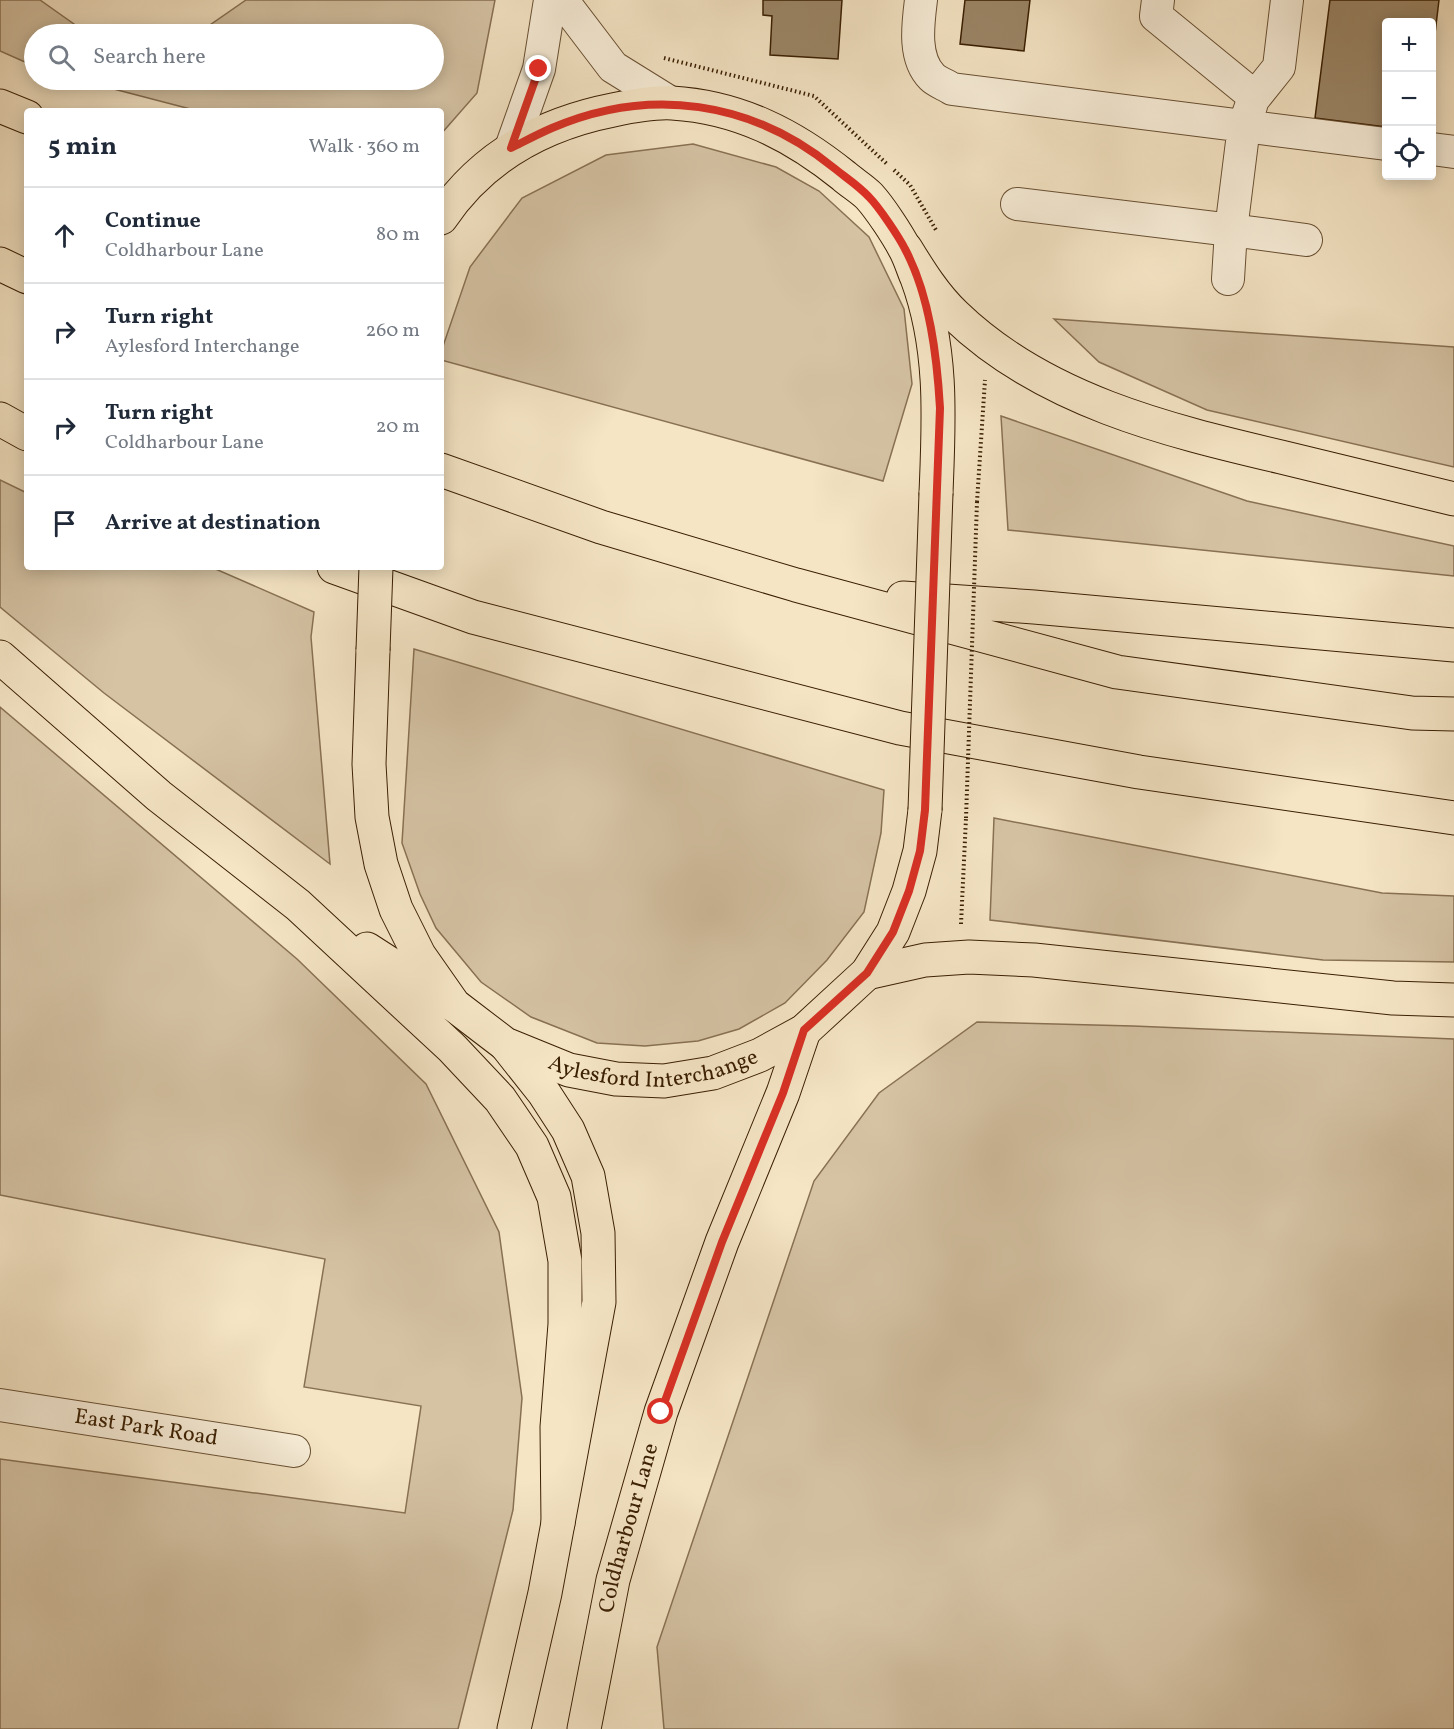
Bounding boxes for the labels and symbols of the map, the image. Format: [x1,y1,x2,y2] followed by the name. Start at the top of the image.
[525,55,551,81] route end
[543,1042,763,1097] street label: Aylesford Interchange
[647,1398,673,1424] route start
[72,1401,220,1454] street label: East Park Road
[591,1440,667,1616] street label: Coldharbour Lane

